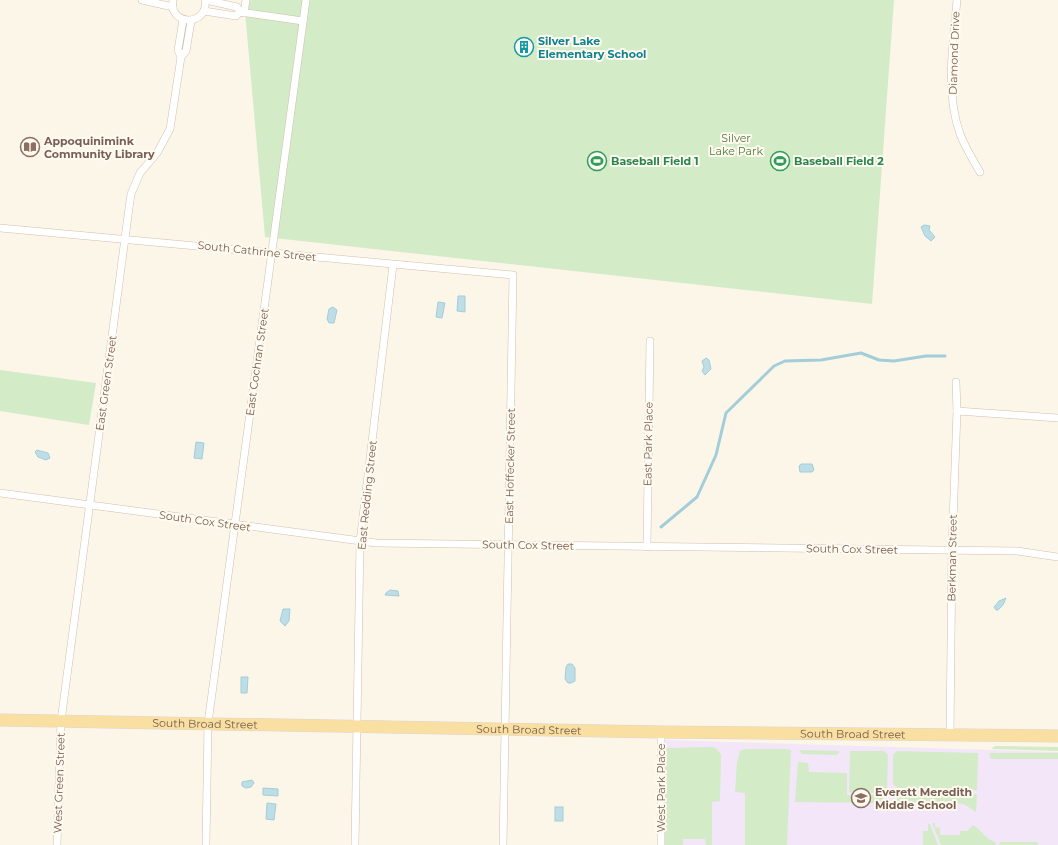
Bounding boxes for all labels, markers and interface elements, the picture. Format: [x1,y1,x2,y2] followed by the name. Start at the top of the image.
[946,11,962,95] street label: Diamond Drive
[538,34,646,61] place label: Silver Lake Elementary School
[513,36,535,58] building icon: Silver Lake Elementary School
[709,131,763,158] park label: Silver Lake Park
[43,134,155,161] place label: Appoquinimink Community Library
[19,136,41,158] library icon: Appoquinimink Community Library
[586,150,608,172] sports icon: Baseball Field 1
[769,150,791,172] sports icon: Baseball Field 2
[611,154,699,168] place label: Baseball Field 1
[794,154,884,168] place label: Baseball Field 2
[197,238,318,264] street label: South Cathrine Street
[243,307,272,417] street label: East Cochran Street
[92,334,120,432] street label: East Green Street
[640,401,656,486] street label: East Park Place
[502,407,518,524] street label: East Hoffecker Street
[354,439,380,550] street label: East Redding Street
[158,508,252,534] street label: South Cox Street
[944,514,960,602] street label: Berkman Street
[482,537,575,553] street label: South Cox Street
[806,541,899,557] street label: South Cox Street
[152,716,258,732] street label: South Broad Street
[476,722,582,738] street label: South Broad Street
[800,726,906,741] street label: South Broad Street
[50,732,68,834] street label: West Green Street
[654,743,668,833] street label: West Park Place
[875,785,972,812] place label: Everett Meredith Middle School
[850,787,872,809] school or university icon: Everett Meredith Middle School

